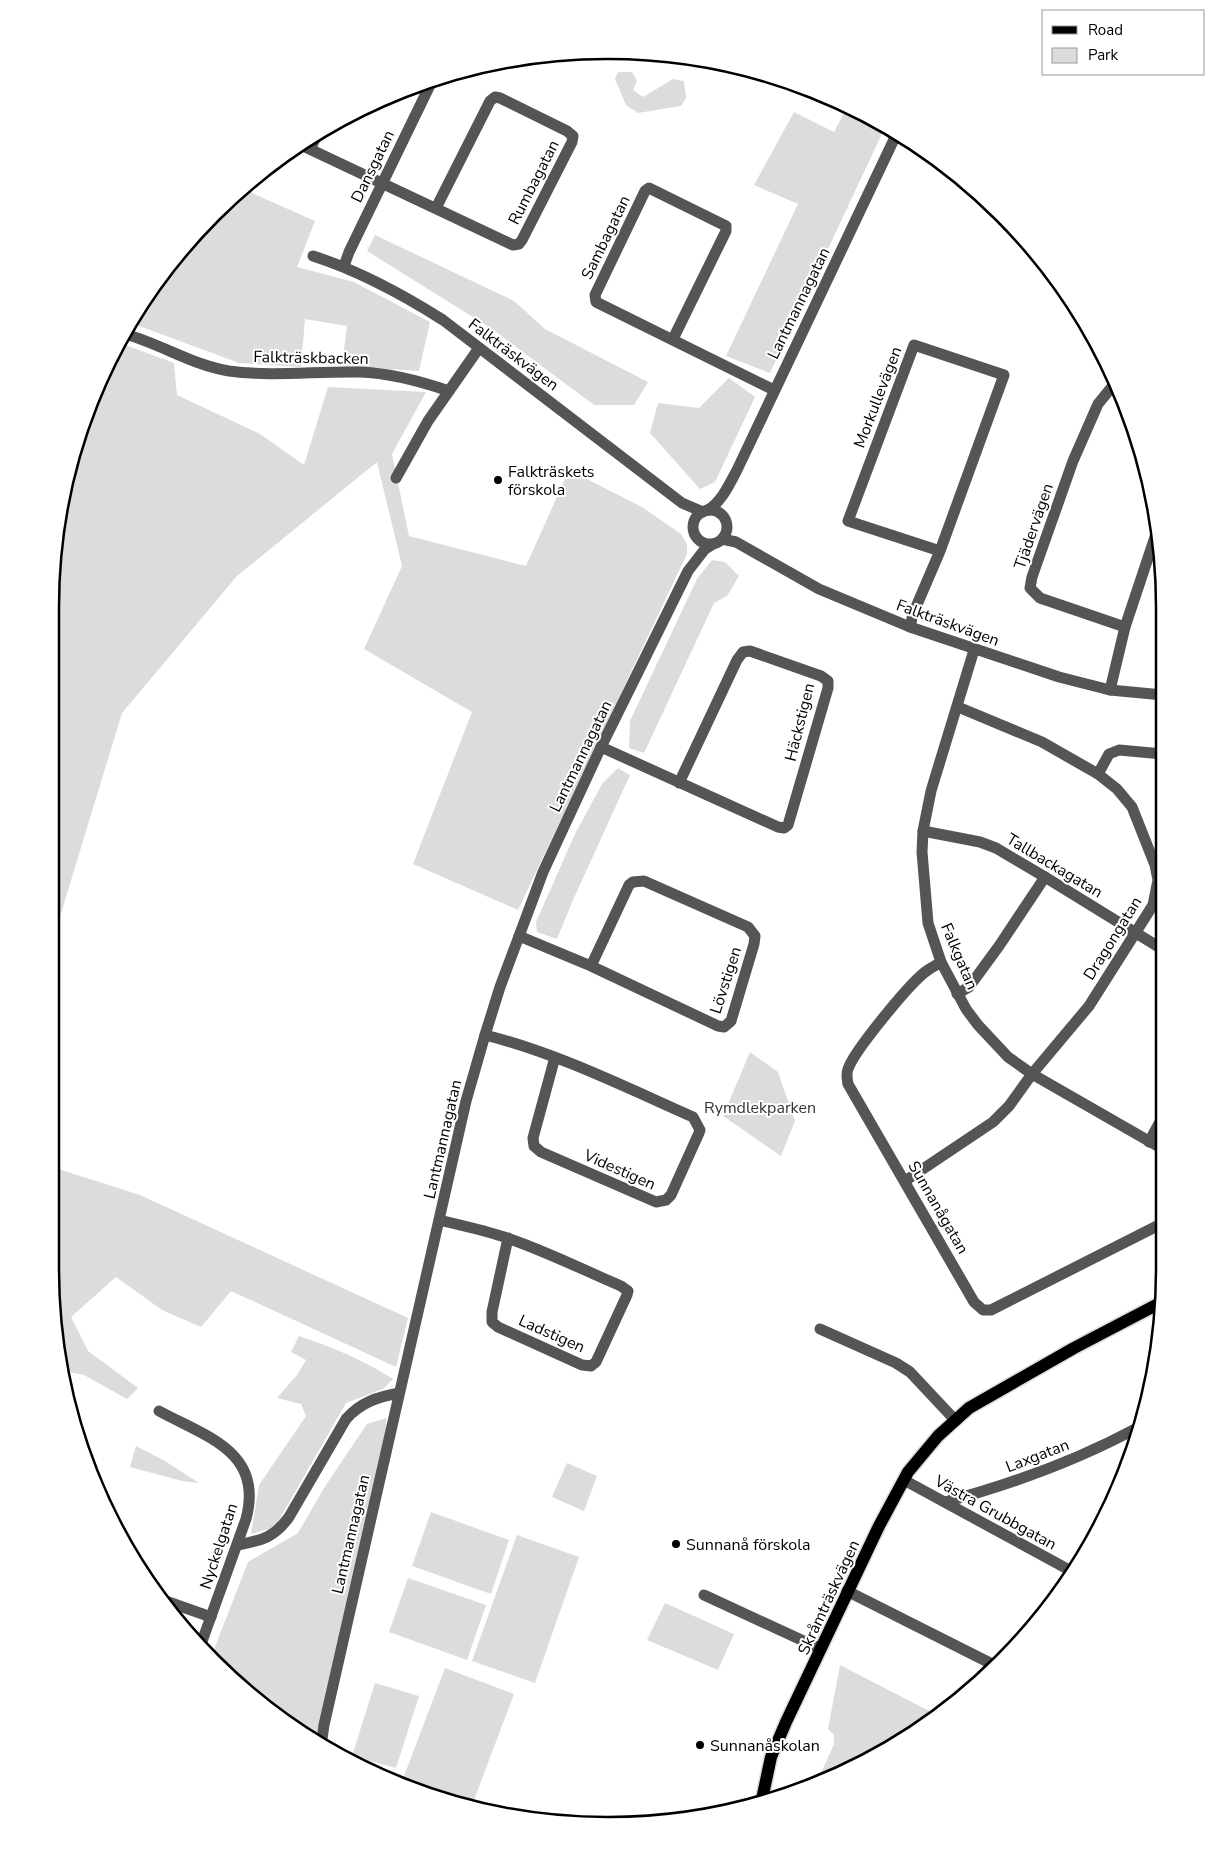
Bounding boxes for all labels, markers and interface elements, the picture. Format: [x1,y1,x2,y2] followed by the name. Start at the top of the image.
[1042,10,1205,75] legend
[1088,20,1123,40] text: Road
[1088,45,1118,65] text: Park
[346,126,400,206] street label: Dansgatan
[503,136,565,229] street label: Rumbagatan
[576,192,636,283] street label: Sambagatan
[762,244,835,363] street label: Lantmannagatan
[464,313,563,396] street label: Falkträskvägen
[849,344,907,451] street label: Morkullevägen
[253,346,369,370] street label: Falkträskbacken
[508,461,595,501] place label: Falkträskets förskola
[492,474,504,486] marker: Falkträskets förskola
[1009,480,1059,572] street label: Tjädervägen
[893,594,1002,652] street label: Falkträskvägen
[780,681,820,764] street label: Häckstigen
[544,697,617,816] street label: Lantmannagatan
[1002,828,1107,903] street label: Tallbackagatan
[1079,893,1147,984] street label: Dragongatan
[935,920,983,993] street label: Falkgatan
[705,944,747,1017] street label: Lövstigen
[419,1077,467,1201] street label: Lantmannagatan
[704,1097,816,1119] park label: Rymdlekparken
[579,1144,659,1196] street label: Videstigen
[903,1157,974,1258] street label: Sunnanågatan
[515,1310,588,1358] street label: Ladstigen
[1002,1434,1072,1478] street label: Laxgatan
[930,1470,1060,1555] street label: Västra Grubbgatan
[327,1472,375,1596] street label: Lantmannagatan
[195,1500,243,1592] street label: Nyckelgatan
[686,1534,810,1556] place label: Sunnanå förskola
[793,1536,865,1658] street label: Skråmträskvägen
[670,1538,682,1550] marker: Sunnanå förskola
[710,1735,820,1757] place label: Sunnanåskolan
[694,1739,706,1751] marker: Sunnanåskolan

